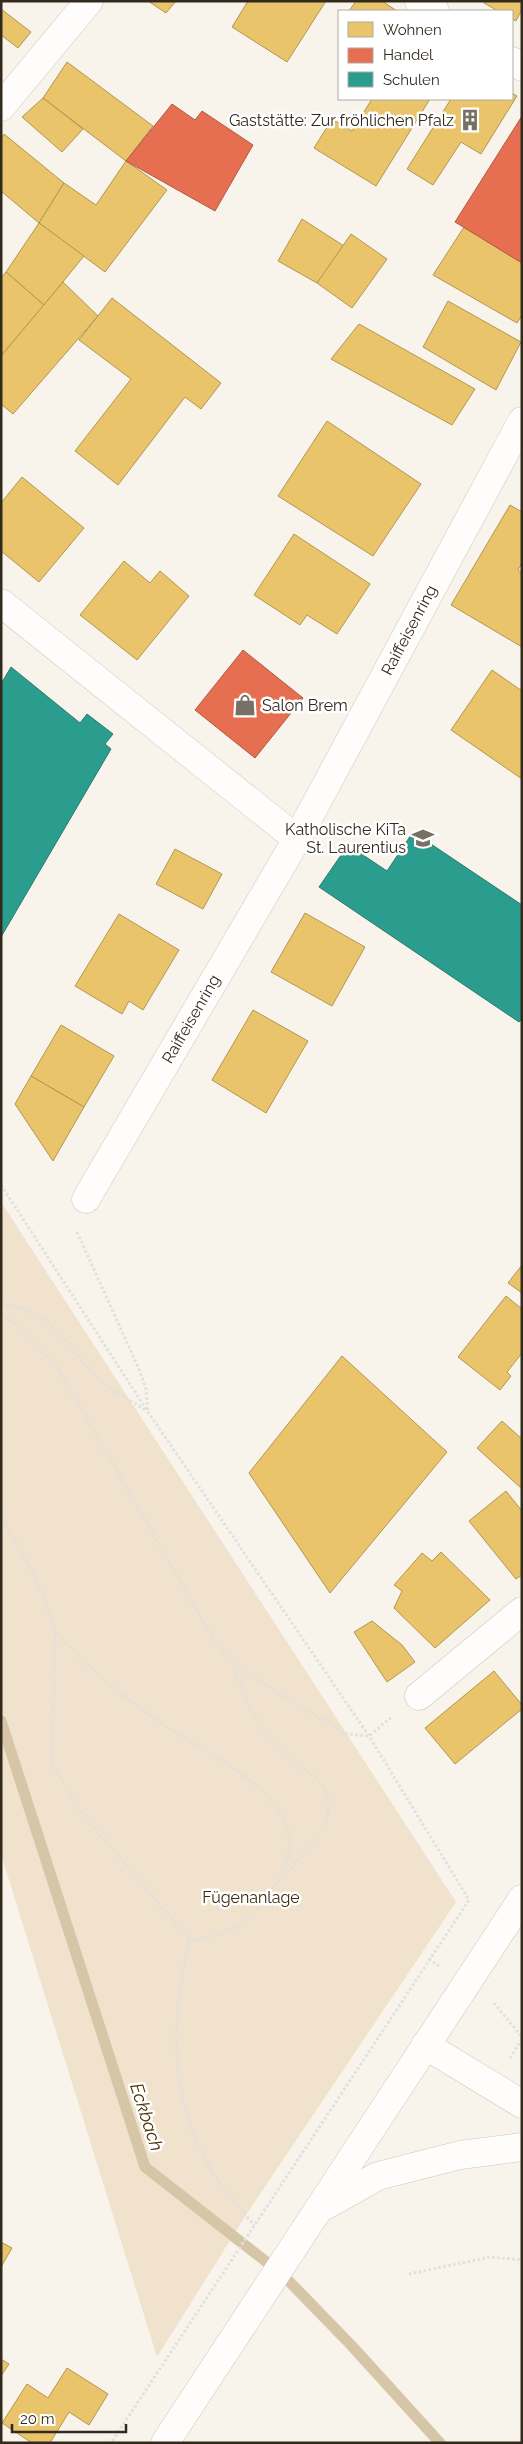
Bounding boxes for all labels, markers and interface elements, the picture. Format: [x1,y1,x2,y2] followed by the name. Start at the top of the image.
[338,10,513,100] legend
[383,21,442,39] text: Wohnen
[383,46,434,64] text: Handel
[383,71,440,89] text: Schulen
[457,107,483,133] building icon: Gaststätte: Zur fröhlichen Pfalz
[229,111,454,130] place label: Gaststätte: Zur fröhlichen Pfalz
[377,582,441,678] street label: Raiffeisenring
[232,692,258,718] shop icon: Salon Brem
[262,696,348,715] place label: Salon Brem
[285,820,406,857] place label: Katholische KiTa St. Laurentius
[410,825,436,851] school or university icon: Katholische KiTa St. Laurentius
[158,971,224,1067] street label: Raiffeisenring
[202,1888,300,1907] park label: Fügenanlage
[126,2080,168,2154] water label: Eckbach
[12,2402,126,2434] scale bar
[20,2410,55,2428] text: 20 m

